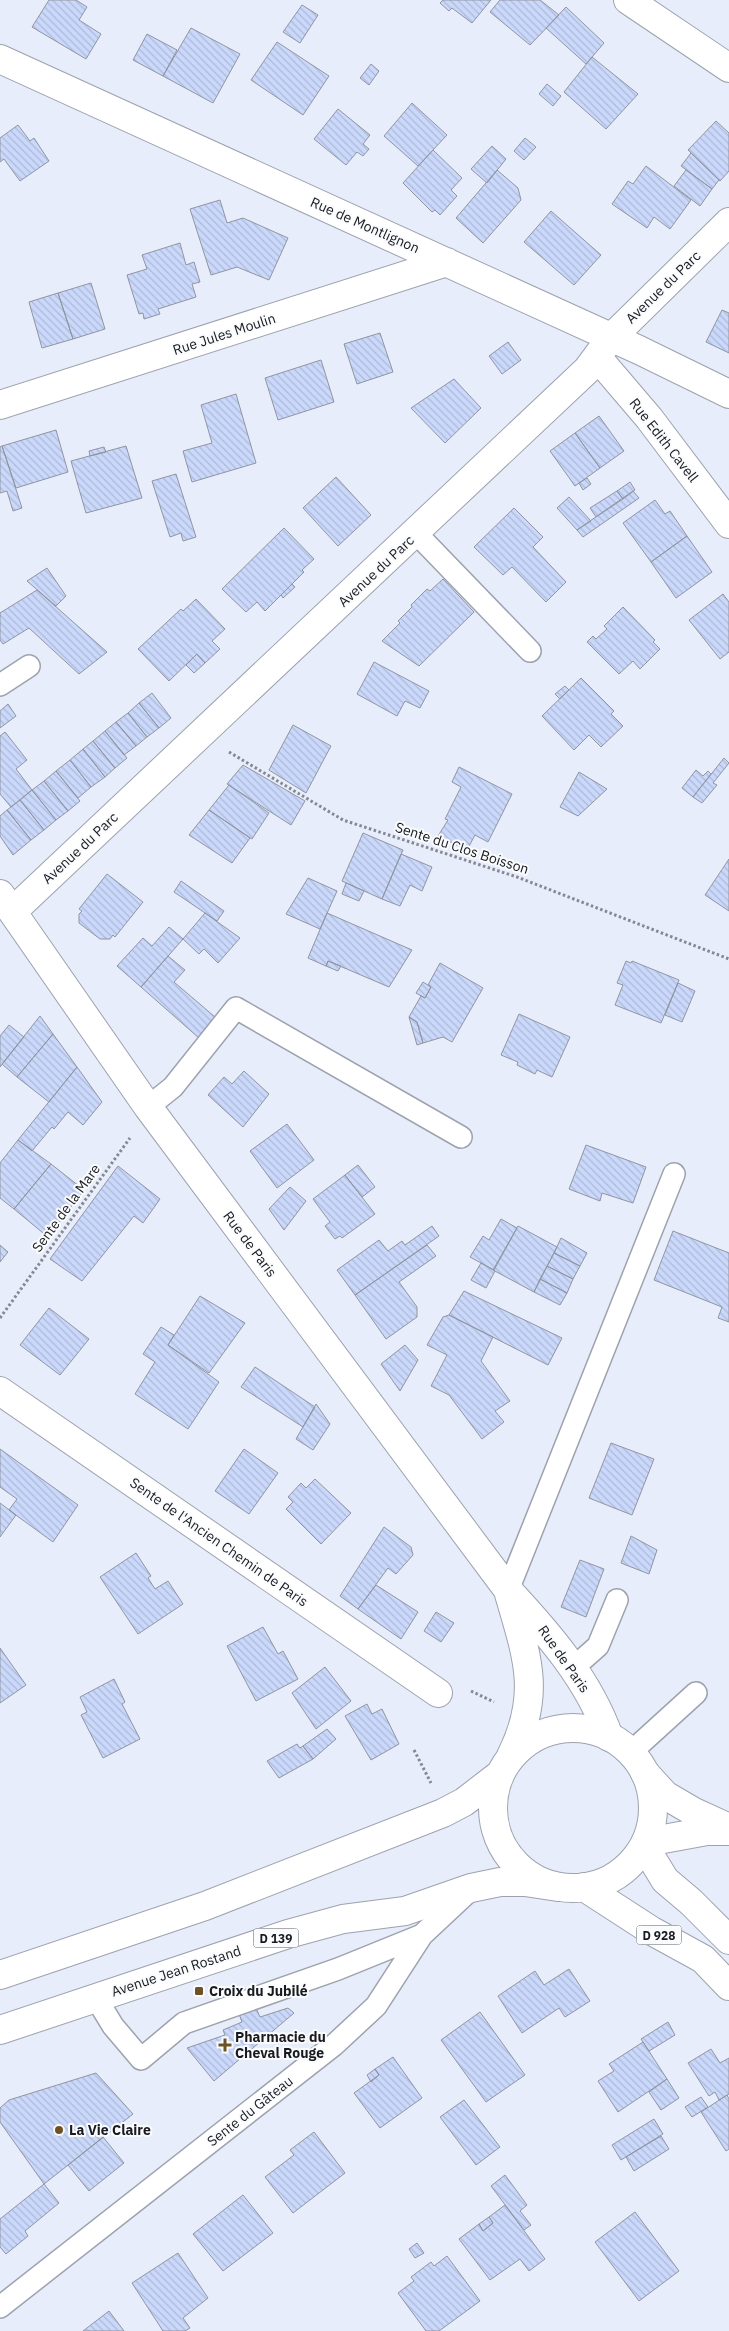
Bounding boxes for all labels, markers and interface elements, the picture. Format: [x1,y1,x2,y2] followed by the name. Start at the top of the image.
[308,193,422,257] street label: Rue de Montlignon
[622,247,704,327] street label: Avenue du Parc
[170,309,278,359] street label: Rue Jules Moulin
[626,394,703,486] street label: Rue Edith Cavell
[334,531,418,611] street label: Avenue du Parc
[38,808,122,888] street label: Avenue du Parc
[393,818,531,878] street label: Sente du Clos Boisson
[28,1160,104,1256] street label: Sente de la Mare
[219,1207,281,1281] street label: Rue de Paris
[126,1473,312,1611] street label: Sente de l'Ancien Chemin de Paris
[534,1622,594,1696] street label: Rue de Paris
[636,1926,682,1944] road number: D 928
[254,1929,298,1948] road number: D 139
[109,1942,243,2000] street label: Avenue Jean Rostand
[209,1982,308,2000] place label: Croix du Jubilé
[193,1985,205,1997] marker: Croix du Jubilé
[235,2028,326,2062] place label: Pharmacie du Cheval Rouge
[219,2039,231,2051] marker: Pharmacie du Cheval Rouge
[203,2072,297,2150] street label: Sente du Gâteau
[69,2121,151,2139] place label: La Vie Claire
[53,2124,65,2136] marker: La Vie Claire

